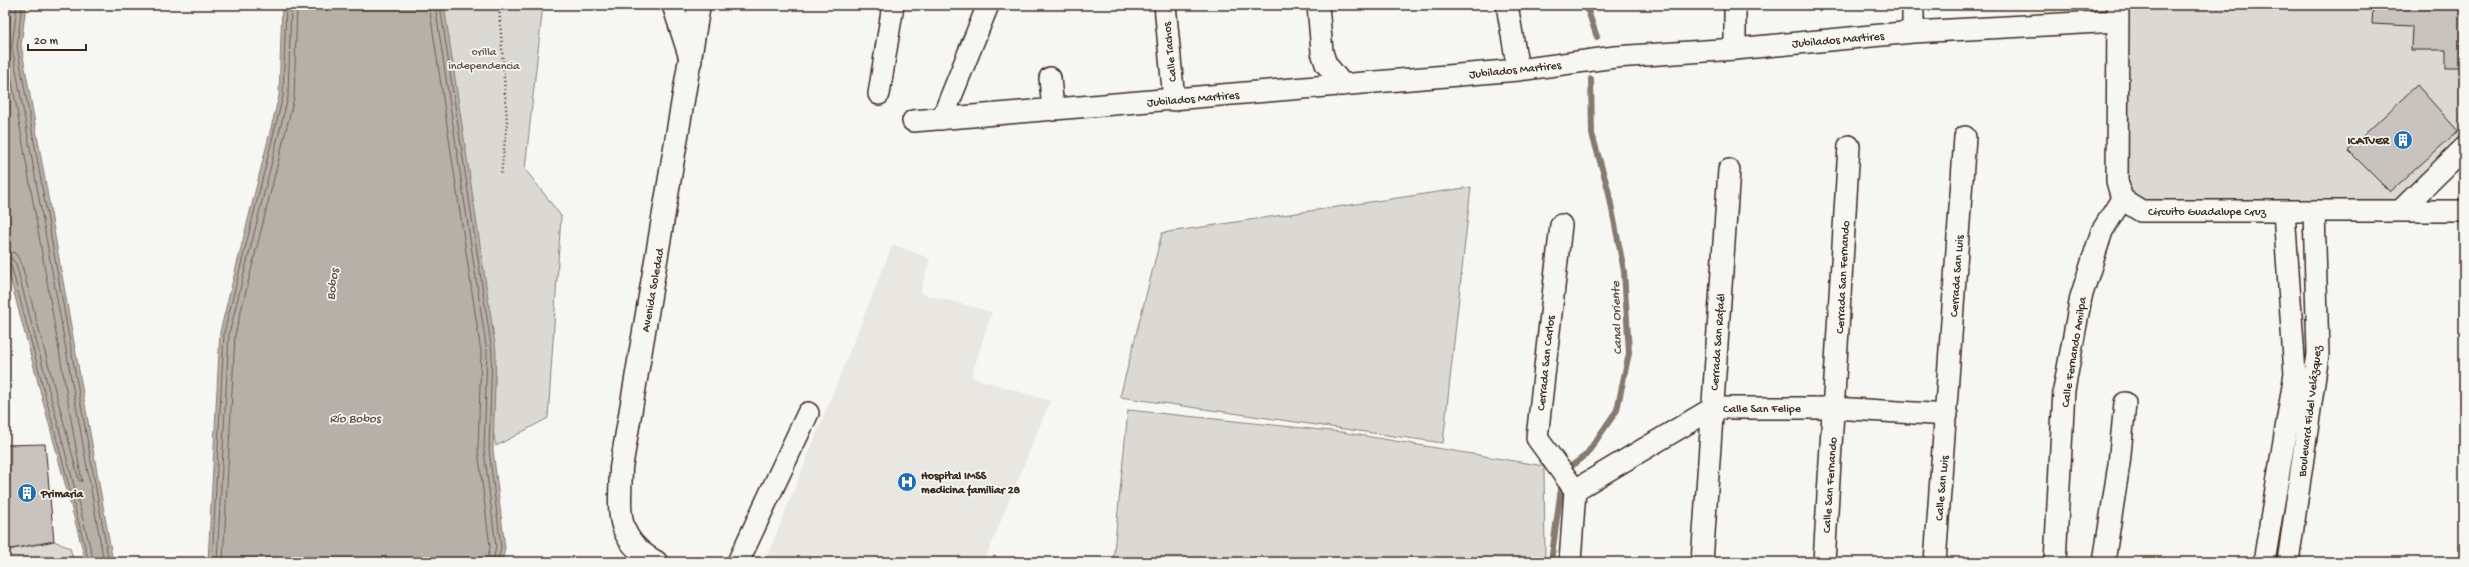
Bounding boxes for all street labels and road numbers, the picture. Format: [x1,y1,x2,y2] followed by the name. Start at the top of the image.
[1161,21,1181,82] street label: Calle Tachos
[1792,30,1885,52] street label: Jubilados Martires
[1469,59,1562,83] street label: Jubilados Martires
[1147,89,1240,111] street label: Jubilados Martires
[2148,206,2267,220] street label: Circuito Guadalupe Cruz
[1834,220,1854,334] street label: Cerrada San Fernando
[1948,234,1968,318] street label: Cerrada San Luis
[640,246,668,333] street label: Avenida Soledad
[1709,293,1729,391] street label: Cerrada San Rafaél
[2059,296,2091,409] street label: Calle Fernando Amilpa
[1535,314,1559,412] street label: Cerrada San Carlos
[2296,344,2326,479] street label: Boulevard Fidel Velázquez
[1723,403,1802,417] street label: Calle San Felipe
[1821,437,1841,534] street label: Calle San Fernando
[1933,454,1953,521] street label: Calle San Luis

